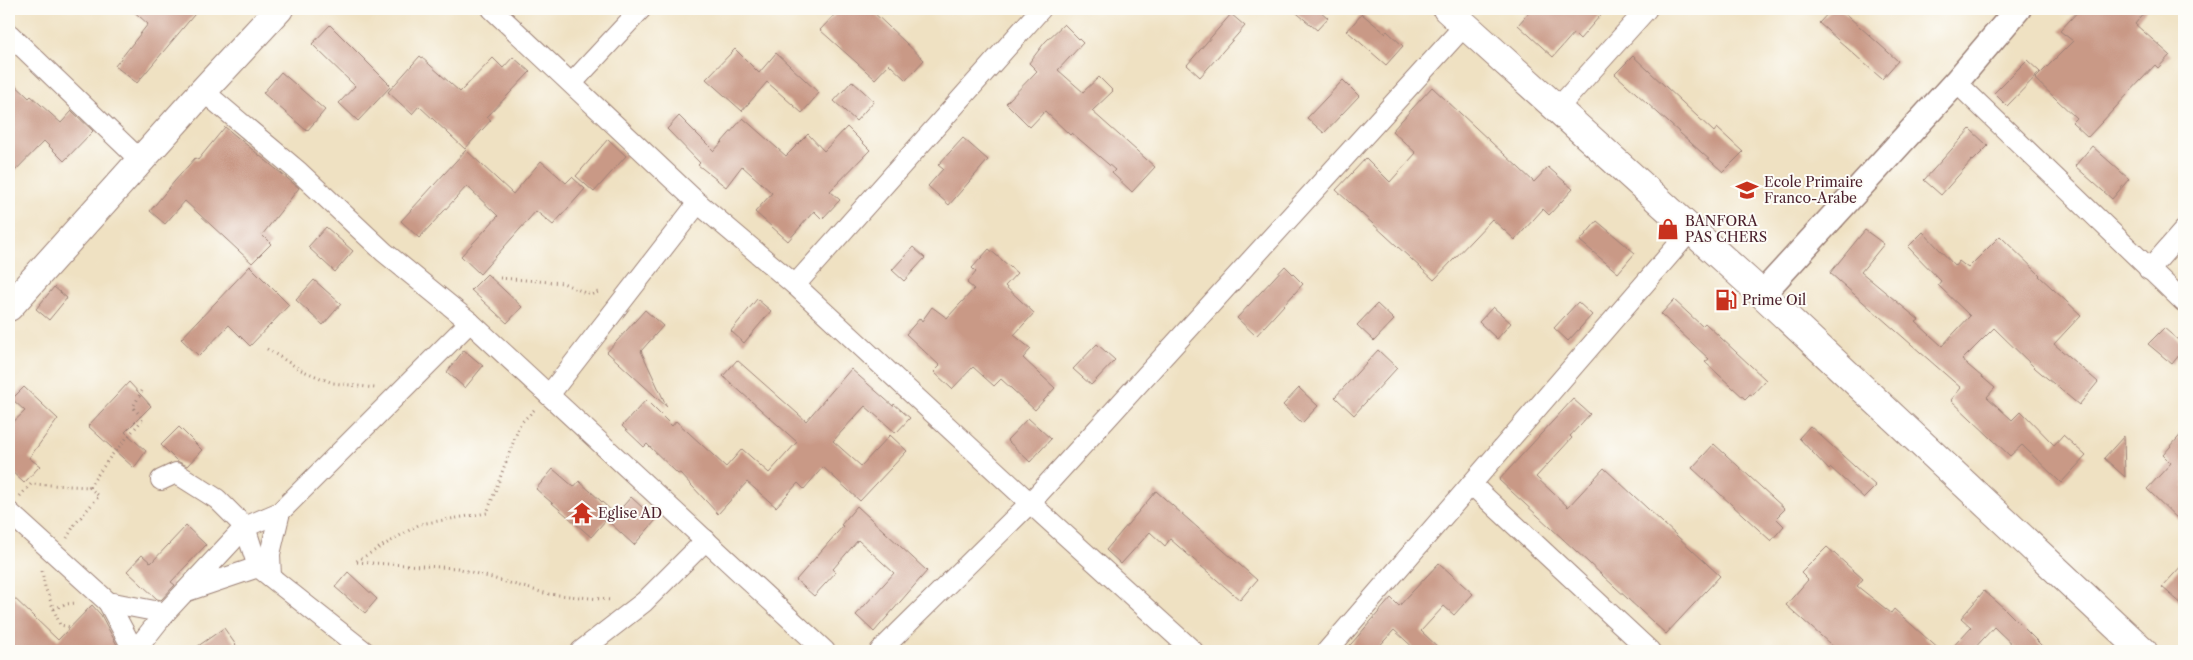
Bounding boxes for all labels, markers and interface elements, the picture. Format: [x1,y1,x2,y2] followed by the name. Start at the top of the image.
[1764,173,1863,207] place label: Ecole Primaire Franco-Arabe
[1734,177,1760,203] school or university icon: Ecole Primaire Franco-Arabe
[1685,212,1767,246] place label: BANFORA PAS CHERS
[1655,216,1681,242] shop icon: BANFORA PAS CHERS
[1713,287,1739,313] fuel station icon: Prime Oil
[1742,291,1806,309] place label: Prime Oil
[569,500,595,526] temple icon: Eglise AD
[598,504,662,522] place label: Eglise AD

